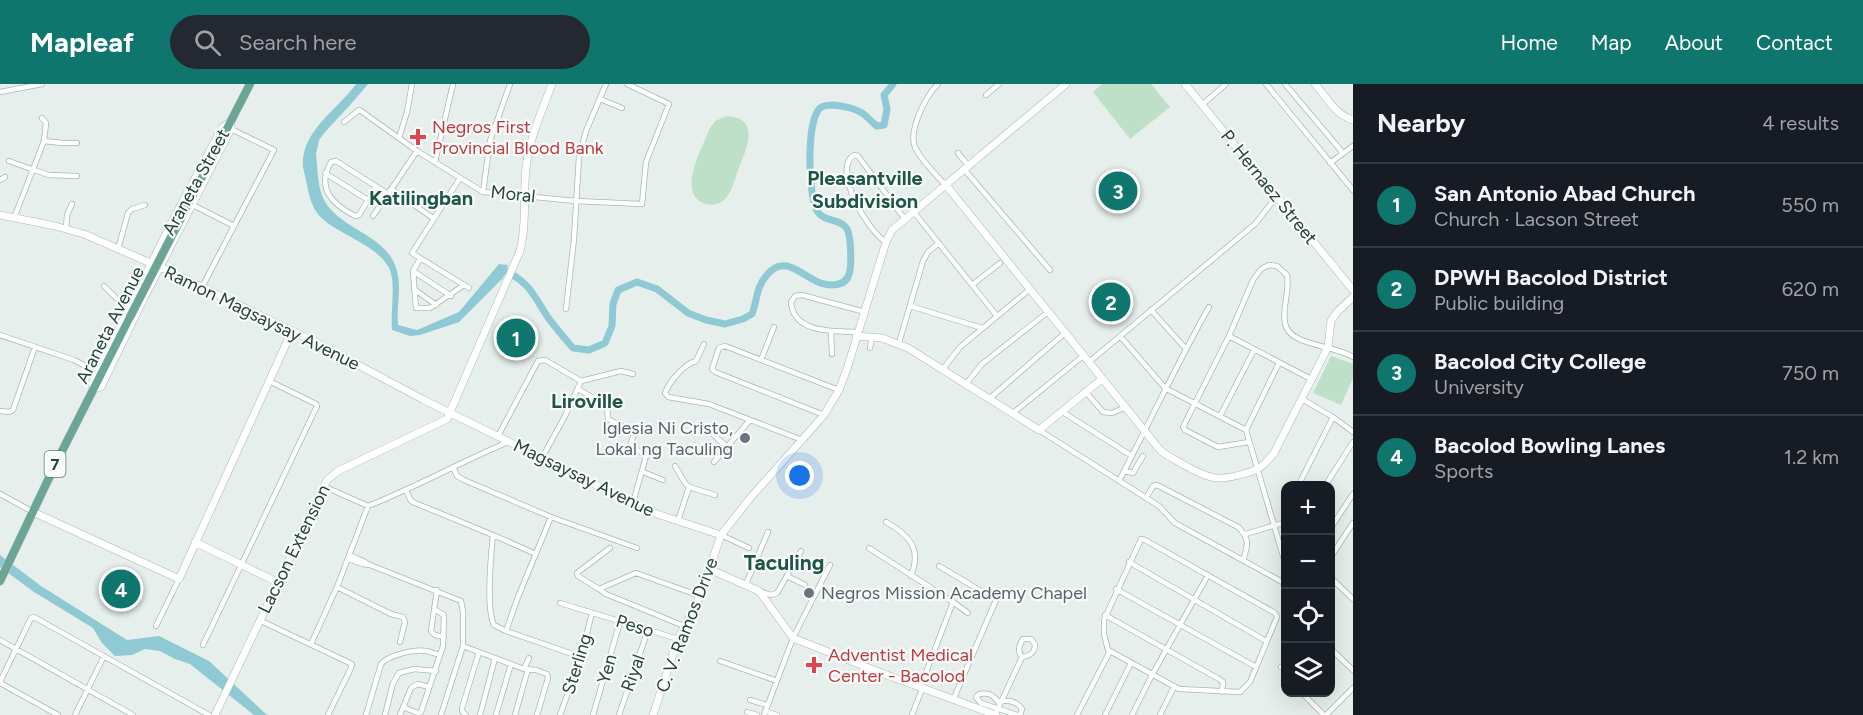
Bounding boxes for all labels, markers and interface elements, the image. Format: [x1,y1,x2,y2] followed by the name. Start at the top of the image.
[170,15,590,69] search box
[30,25,134,59] text: Mapleaf
[191,26,224,59] icon: search
[239,29,357,56] text: Search here
[1501,30,1558,55] text: Home
[1591,30,1632,55] text: Map
[1665,30,1723,55] text: About
[1756,30,1833,55] text: Contact
[1377,107,1465,139] text: Nearby
[1762,111,1839,135] text: 4 results
[432,116,604,159] place label: Negros First Provincial Blood Bank
[158,125,234,239] street label: Araneta Street
[1216,125,1322,249] street label: P. Hernaez Street
[409,128,427,146] marker: Negros First Provincial Blood Bank
[807,166,923,213] district label: Pleasantville Subdivision
[1098,168,1138,214] pin: 3
[1434,180,1695,207] text: San Antonio Abad Church
[490,181,536,207] street label: Moral
[369,186,473,210] district label: Katilingban
[1392,193,1401,217] text: 1
[1781,193,1839,217] text: 550 m
[1434,207,1639,231] text: Church · Lacson Street
[161,261,363,375] street label: Ramon Magsaysay Avenue
[71,263,149,387] street label: Araneta Avenue
[1434,264,1668,291] text: DPWH Bacolod District
[1391,277,1402,301] text: 2
[1782,277,1839,301] text: 620 m
[1092,280,1130,324] pin: 2
[1434,291,1564,315] text: Public building
[496,316,536,360] pin: 1
[1434,348,1646,375] text: Bacolod City College
[1391,361,1402,385] text: 3
[1782,361,1839,385] text: 750 m
[1434,375,1524,399] text: University
[551,389,623,413] district label: Liroville
[595,417,733,460] place label: Iglesia Ni Cristo, Lokal ng Taculing
[738,431,752,445] marker: Iglesia Ni Cristo, Lokal ng Taculing
[1434,432,1665,459] text: Bacolod Bowling Lanes
[510,434,658,522] street label: Magsaysay Avenue
[1390,445,1403,469] text: 4
[1784,445,1839,469] text: 1.2 km
[44,451,66,477] road number: 7
[1434,459,1493,483] text: Sports
[785,461,814,490] your location
[253,481,335,617] street label: Lacson Extension
[1281,481,1335,697] map controls
[1281,481,1335,535] button: +
[1281,535,1335,589] button: −
[744,550,824,575] district label: Taculing
[651,554,723,695] street label: C. V. Ramos Drive
[102,566,140,612] pin: 4
[821,582,1087,604] place label: Negros Mission Academy Chapel
[802,586,816,600] marker: Negros Mission Academy Chapel
[1281,589,1335,643] button: locate
[613,610,657,642] street label: Peso
[557,631,597,697] street label: Sterling
[1281,643,1335,697] button: layers
[828,644,973,687] place label: Adventist Medical Center - Bacolod
[616,651,650,695] street label: Riyal
[592,652,622,686] street label: Yen
[805,656,823,674] marker: Adventist Medical Center - Bacolod

